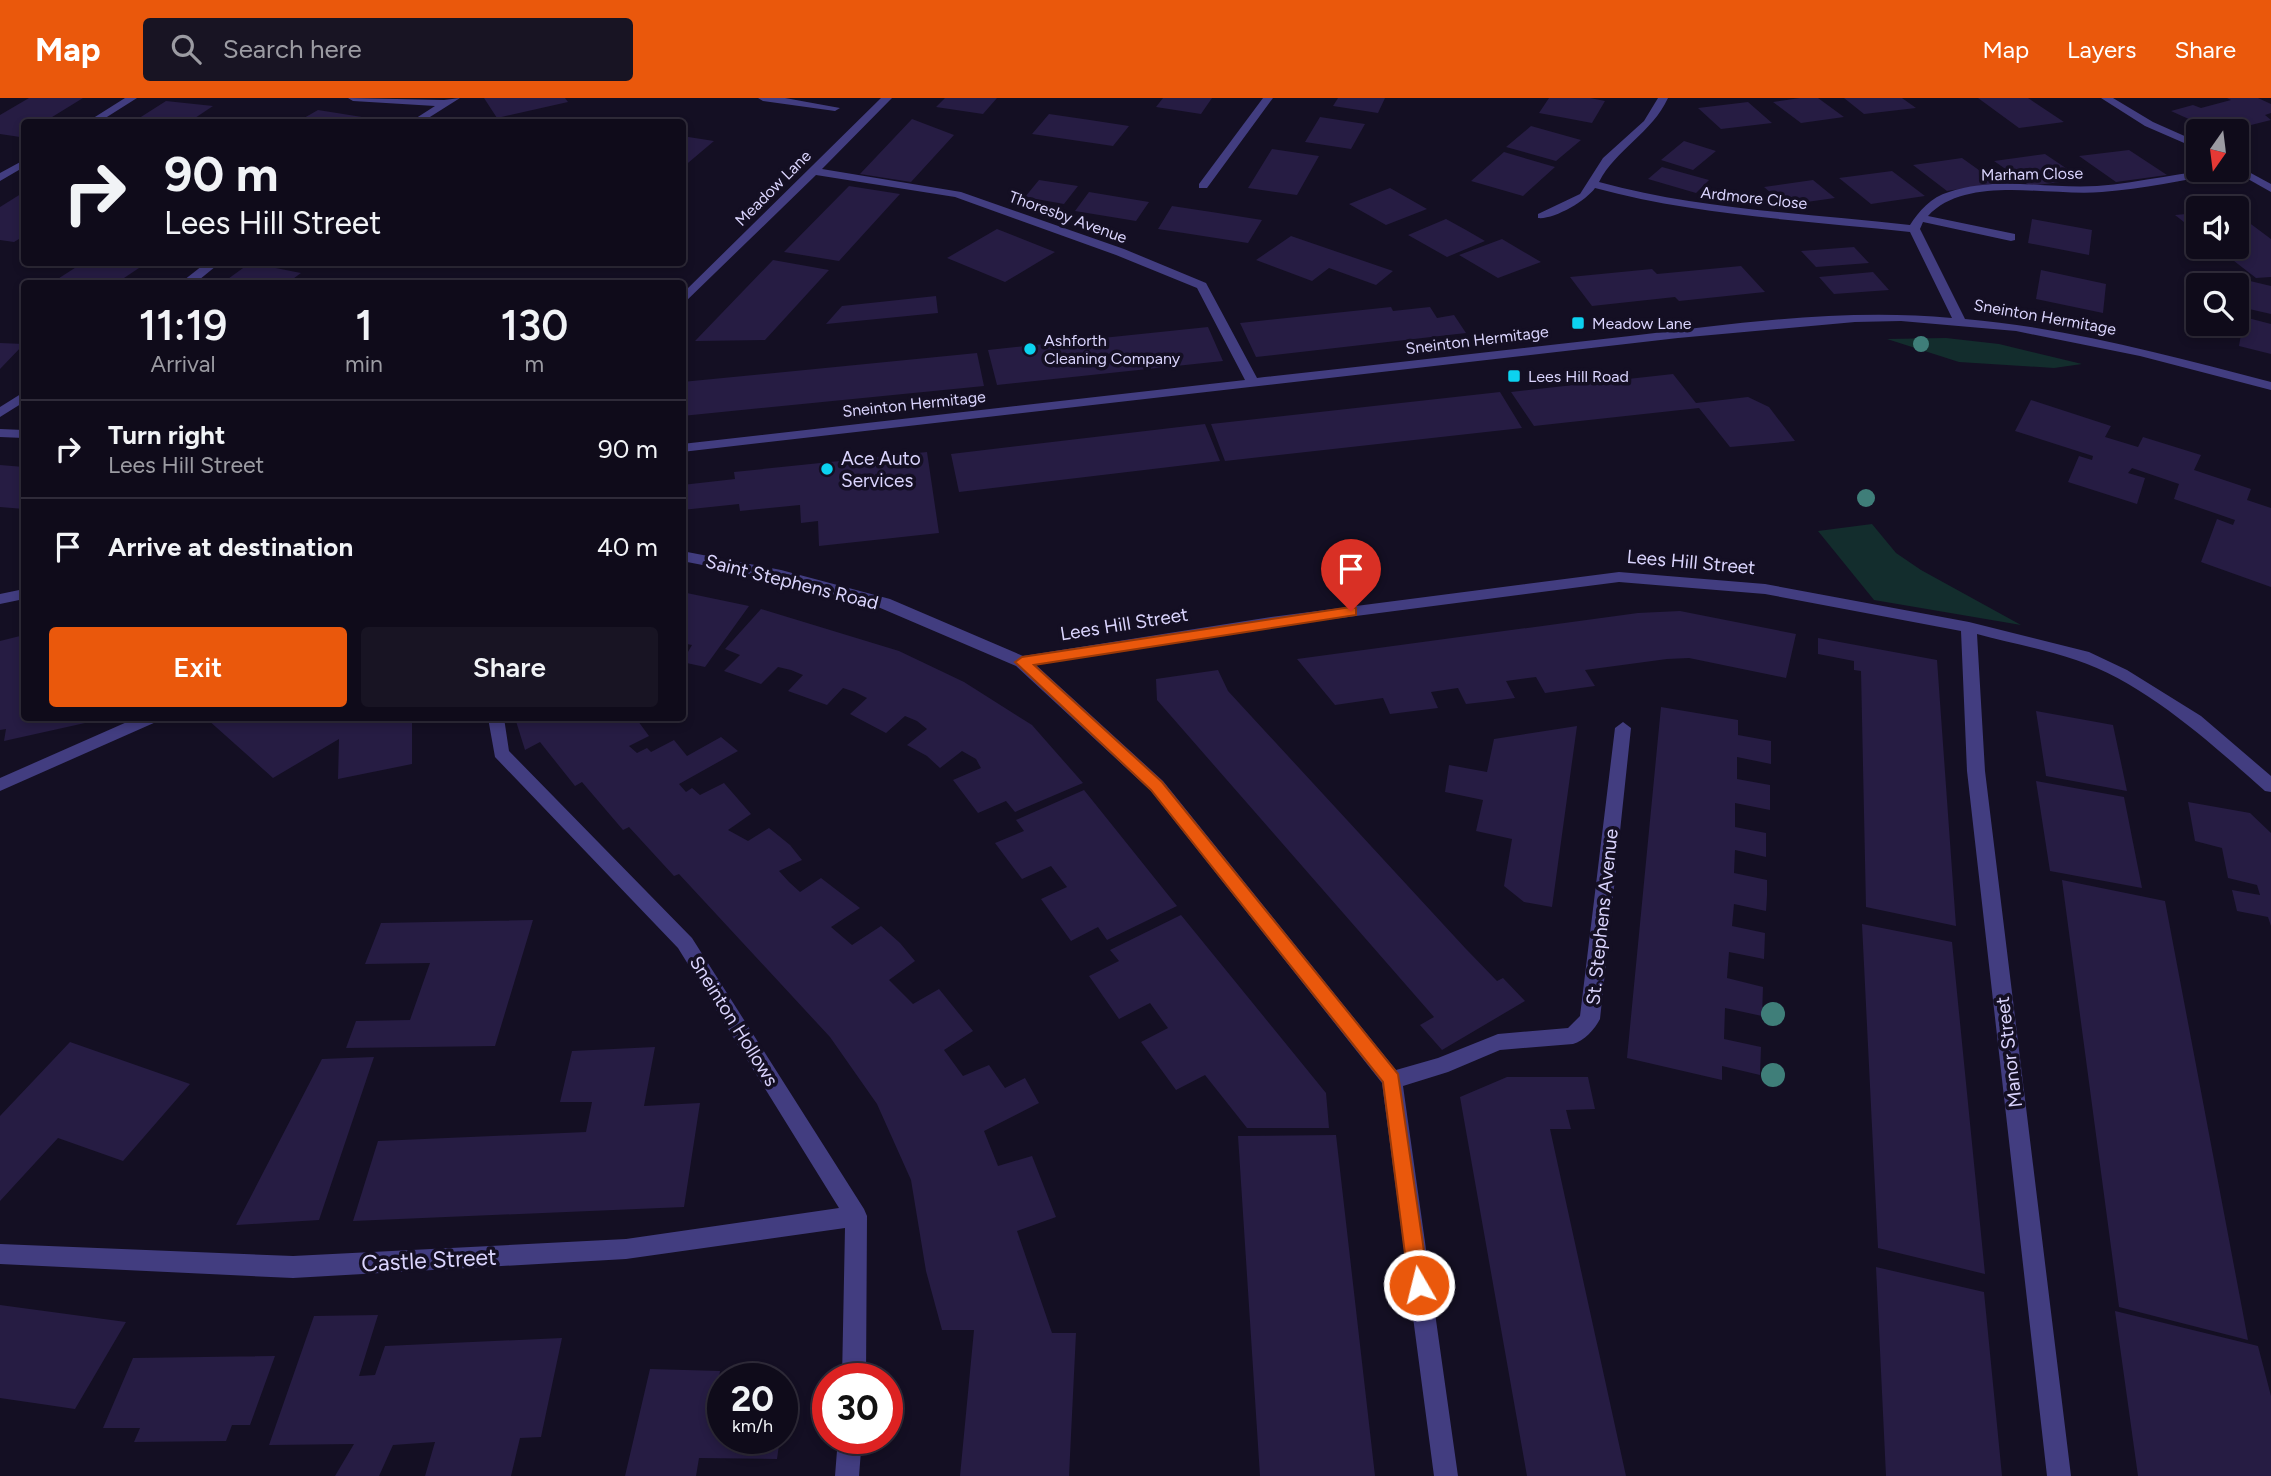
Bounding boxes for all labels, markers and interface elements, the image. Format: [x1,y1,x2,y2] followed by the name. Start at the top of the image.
[143,18,633,81] search box
[35,30,101,69] text: Map
[167,30,205,68] icon: search
[223,33,362,65] text: Search here
[1982,35,2029,64] text: Map
[2067,35,2136,64] text: Layers
[2174,35,2236,64] text: Share
[2186,119,2249,182] north arrow
[2186,119,2249,336] map controls
[164,144,279,203] text: 90 m
[731,146,815,230] street label: Meadow Lane
[49,147,140,238] icon: right
[1981,164,2084,184] street label: Marham Close
[1700,183,1809,213] street label: Ardmore Close
[1006,187,1130,247] street label: Thoresby Avenue
[2186,196,2249,259] button: sound
[164,204,381,242] text: Lees Hill Street
[2186,273,2249,336] button: search
[1972,295,2118,339] street label: Sneinton Hermitage
[139,300,227,351] text: 11:19
[355,300,373,351] text: 1
[500,300,568,351] text: 130
[1592,314,1692,333] place label: Meadow Lane
[1570,315,1586,331] marker: Meadow Lane
[1404,322,1550,358] street label: Sneinton Hermitage
[1044,331,1181,368] place label: Ashforth Cleaning Company
[1022,341,1038,357] marker: Ashforth Cleaning Company
[151,350,216,378] text: Arrival
[345,350,383,378] text: min
[525,350,544,378] text: m
[1528,367,1629,386] place label: Lees Hill Road
[1506,368,1522,384] marker: Lees Hill Road
[841,387,987,421] street label: Sneinton Hermitage
[108,419,225,451] text: Turn right
[49,430,87,468] icon: right
[598,433,658,465] text: 90 m
[841,447,921,492] place label: Ace Auto Services
[108,451,264,479] text: Lees Hill Street
[819,461,835,477] marker: Ace Auto Services
[49,528,87,566] icon: arrive
[108,531,353,563] text: Arrive at destination
[597,531,658,563] text: 40 m
[1321,539,1381,611] pin
[1626,545,1756,579] street label: Lees Hill Street
[703,549,881,615] street label: Saint Stephens Road
[1332,550,1370,588] icon: arrive
[1058,603,1190,645] street label: Lees Hill Street
[49,627,347,707] button: Exit
[361,627,658,707] button: Share
[1581,828,1623,1006] street label: St. Stephens Avenue
[685,952,783,1091] street label: Sneinton Hollows
[1991,995,2027,1109] street label: Manor Street
[361,1242,497,1278] street label: Castle Street
[1382,1248,1456,1322] position arrow
[812,1363,903,1454] speed limit sign: 30
[731,1378,774,1420] text: 20
[732,1415,773,1437] text: km/h

